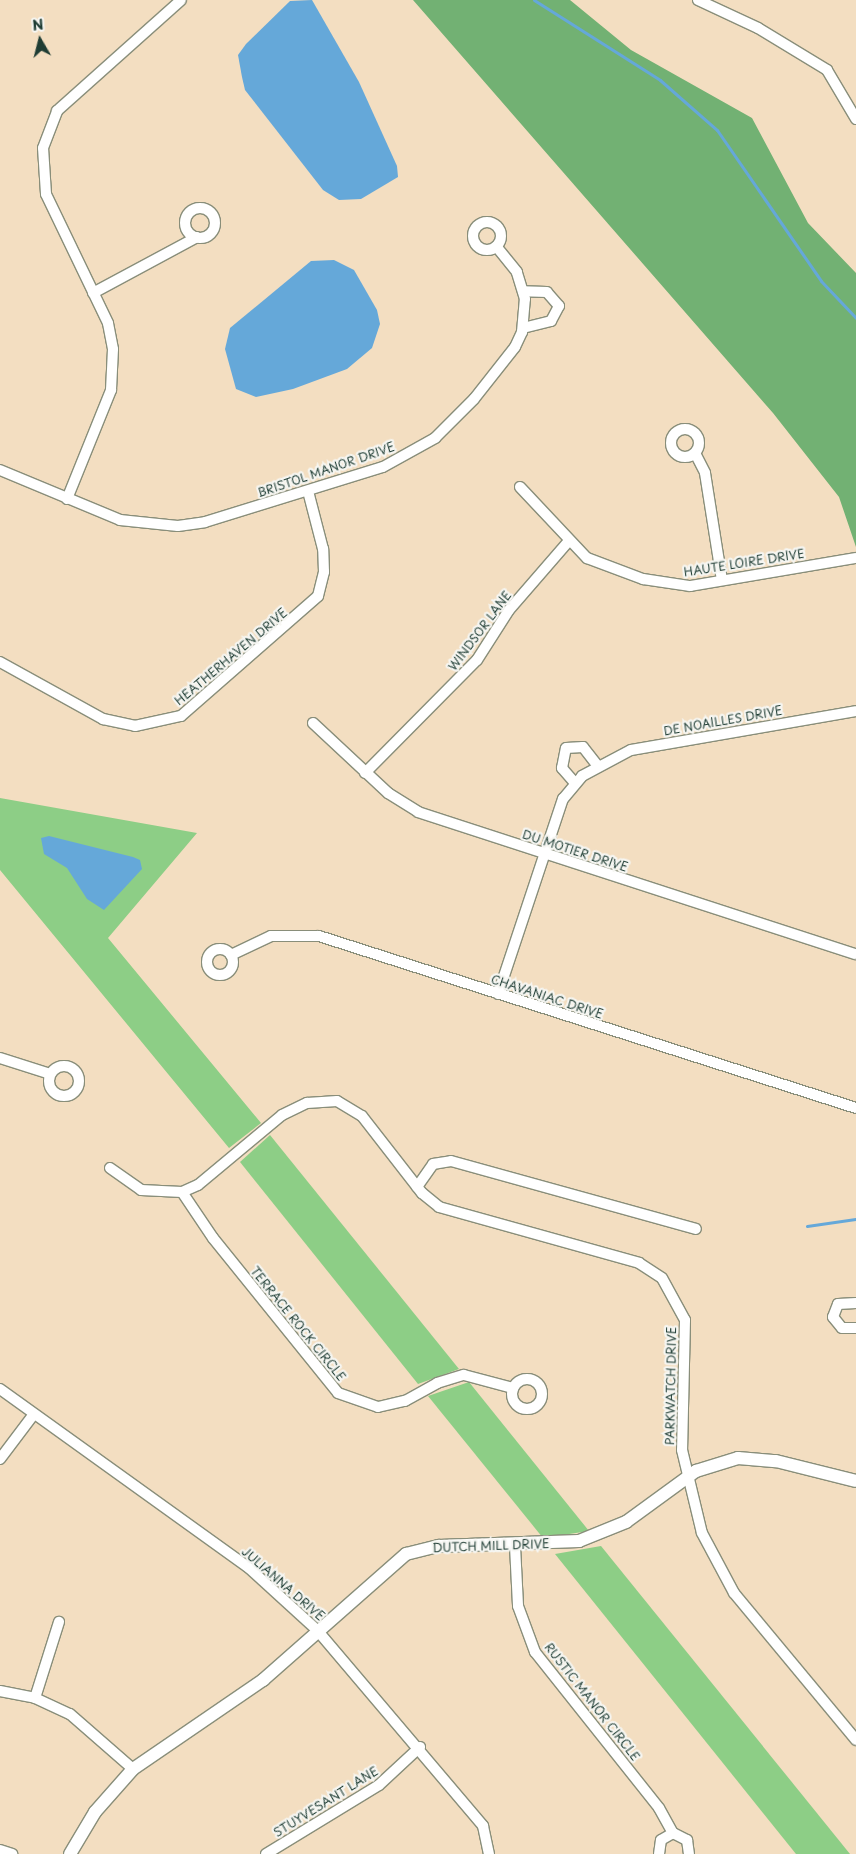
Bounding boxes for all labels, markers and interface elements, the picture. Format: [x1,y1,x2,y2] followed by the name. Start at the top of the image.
[31,13,45,36] text: N
[15,15,65,65] north arrow
[255,439,397,501] street label: BRISTOL MANOR DRIVE
[683,546,805,580] street label: HAUTE LOIRE DRIVE
[445,588,515,674] street label: WINDSOR LANE
[172,606,290,708] street label: HEATHERHAVEN DRIVE
[662,703,784,739] street label: DE NOAILLES DRIVE
[520,827,630,875] street label: DU MOTIER DRIVE
[490,972,604,1022] street label: CHAVANIAC DRIVE
[247,1263,349,1385] street label: TERRACE ROCK CIRCLE
[663,1326,679,1446] street label: PARKWATCH DRIVE
[432,1537,550,1555] street label: DUTCH MILL DRIVE
[239,1544,327,1624] street label: JULIANNA DRIVE
[541,1640,643,1764] street label: RUSTIC MANOR CIRCLE
[272,1764,380,1840] street label: STUYVESANT LANE

